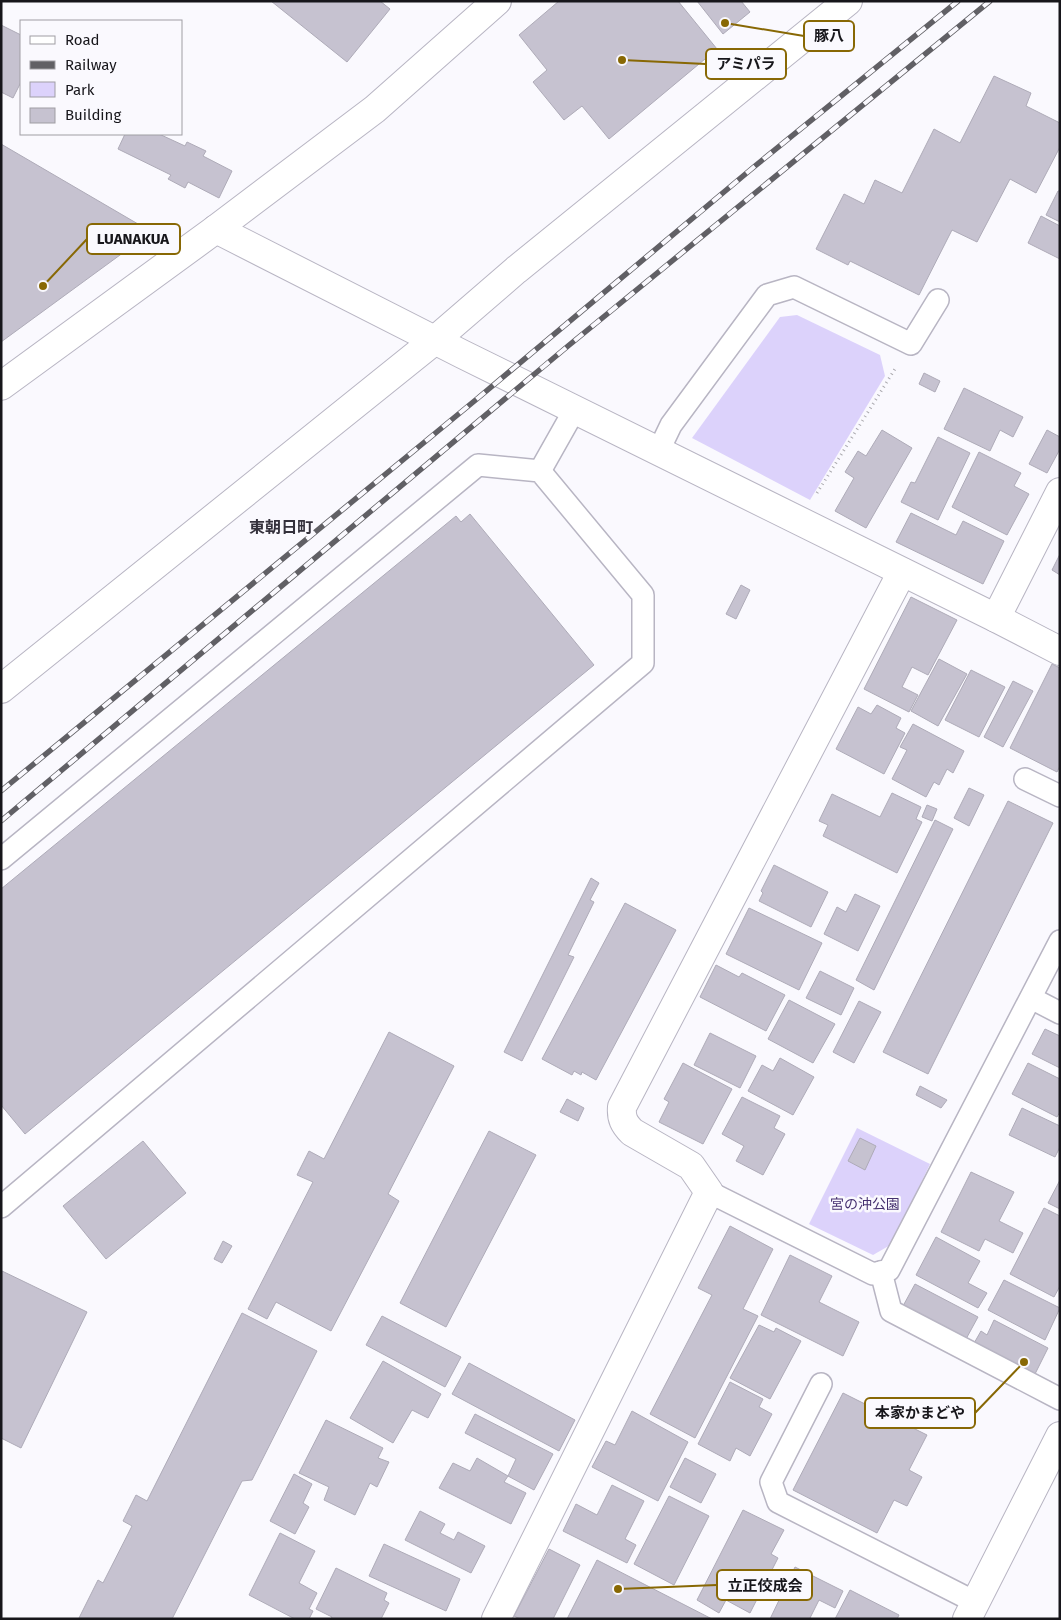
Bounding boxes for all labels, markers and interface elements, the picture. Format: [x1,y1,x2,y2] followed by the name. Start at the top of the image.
[20,20,182,135] legend
[804,21,854,51] callout: 豚八
[814,27,844,45] text: 豚八
[65,31,100,49] text: Road
[706,49,786,79] callout: アミパラ
[716,55,776,73] text: アミパラ
[65,56,117,74] text: Railway
[65,81,95,99] text: Park
[65,106,121,124] text: Building
[87,224,180,254] callout: LUANAKUA
[97,230,170,248] text: LUANAKUA
[249,518,313,537] district label: 東朝日町
[830,1196,900,1213] park label: 宮の沖公園
[865,1398,975,1428] callout: 本家かまどや
[875,1404,965,1422] text: 本家かまどや
[717,1570,812,1600] callout: 立正佼成会
[727,1577,803,1595] text: 立正佼成会

